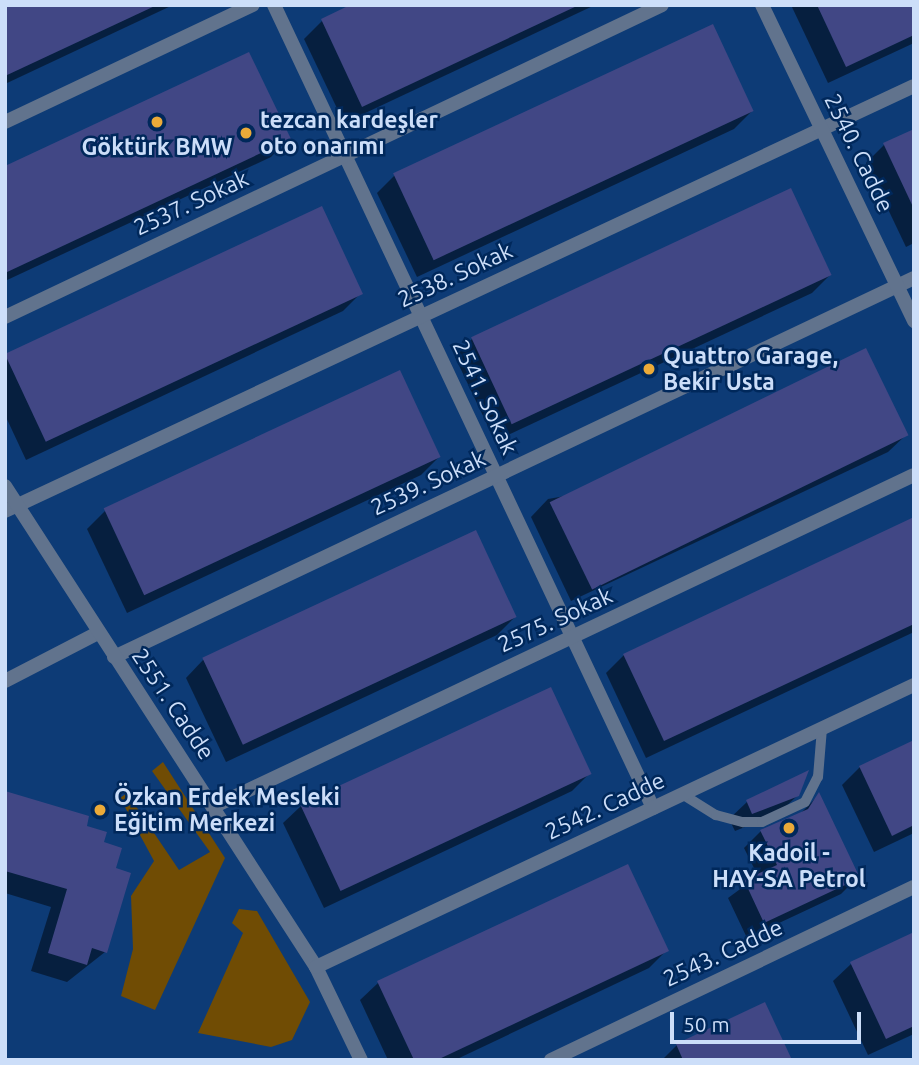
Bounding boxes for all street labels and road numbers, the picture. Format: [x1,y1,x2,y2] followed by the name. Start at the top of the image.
[818,89,900,217] street label: 2540. Cadde
[129,164,253,242] street label: 2537. Sokak
[393,236,517,314] street label: 2538. Sokak
[446,335,524,459] street label: 2541. Sokak
[366,444,490,522] street label: 2539. Sokak
[493,581,617,659] street label: 2575. Sokak
[126,643,220,765] street label: 2551. Cadde
[541,766,669,846] street label: 2542. Cadde
[659,913,787,993] street label: 2543. Cadde

